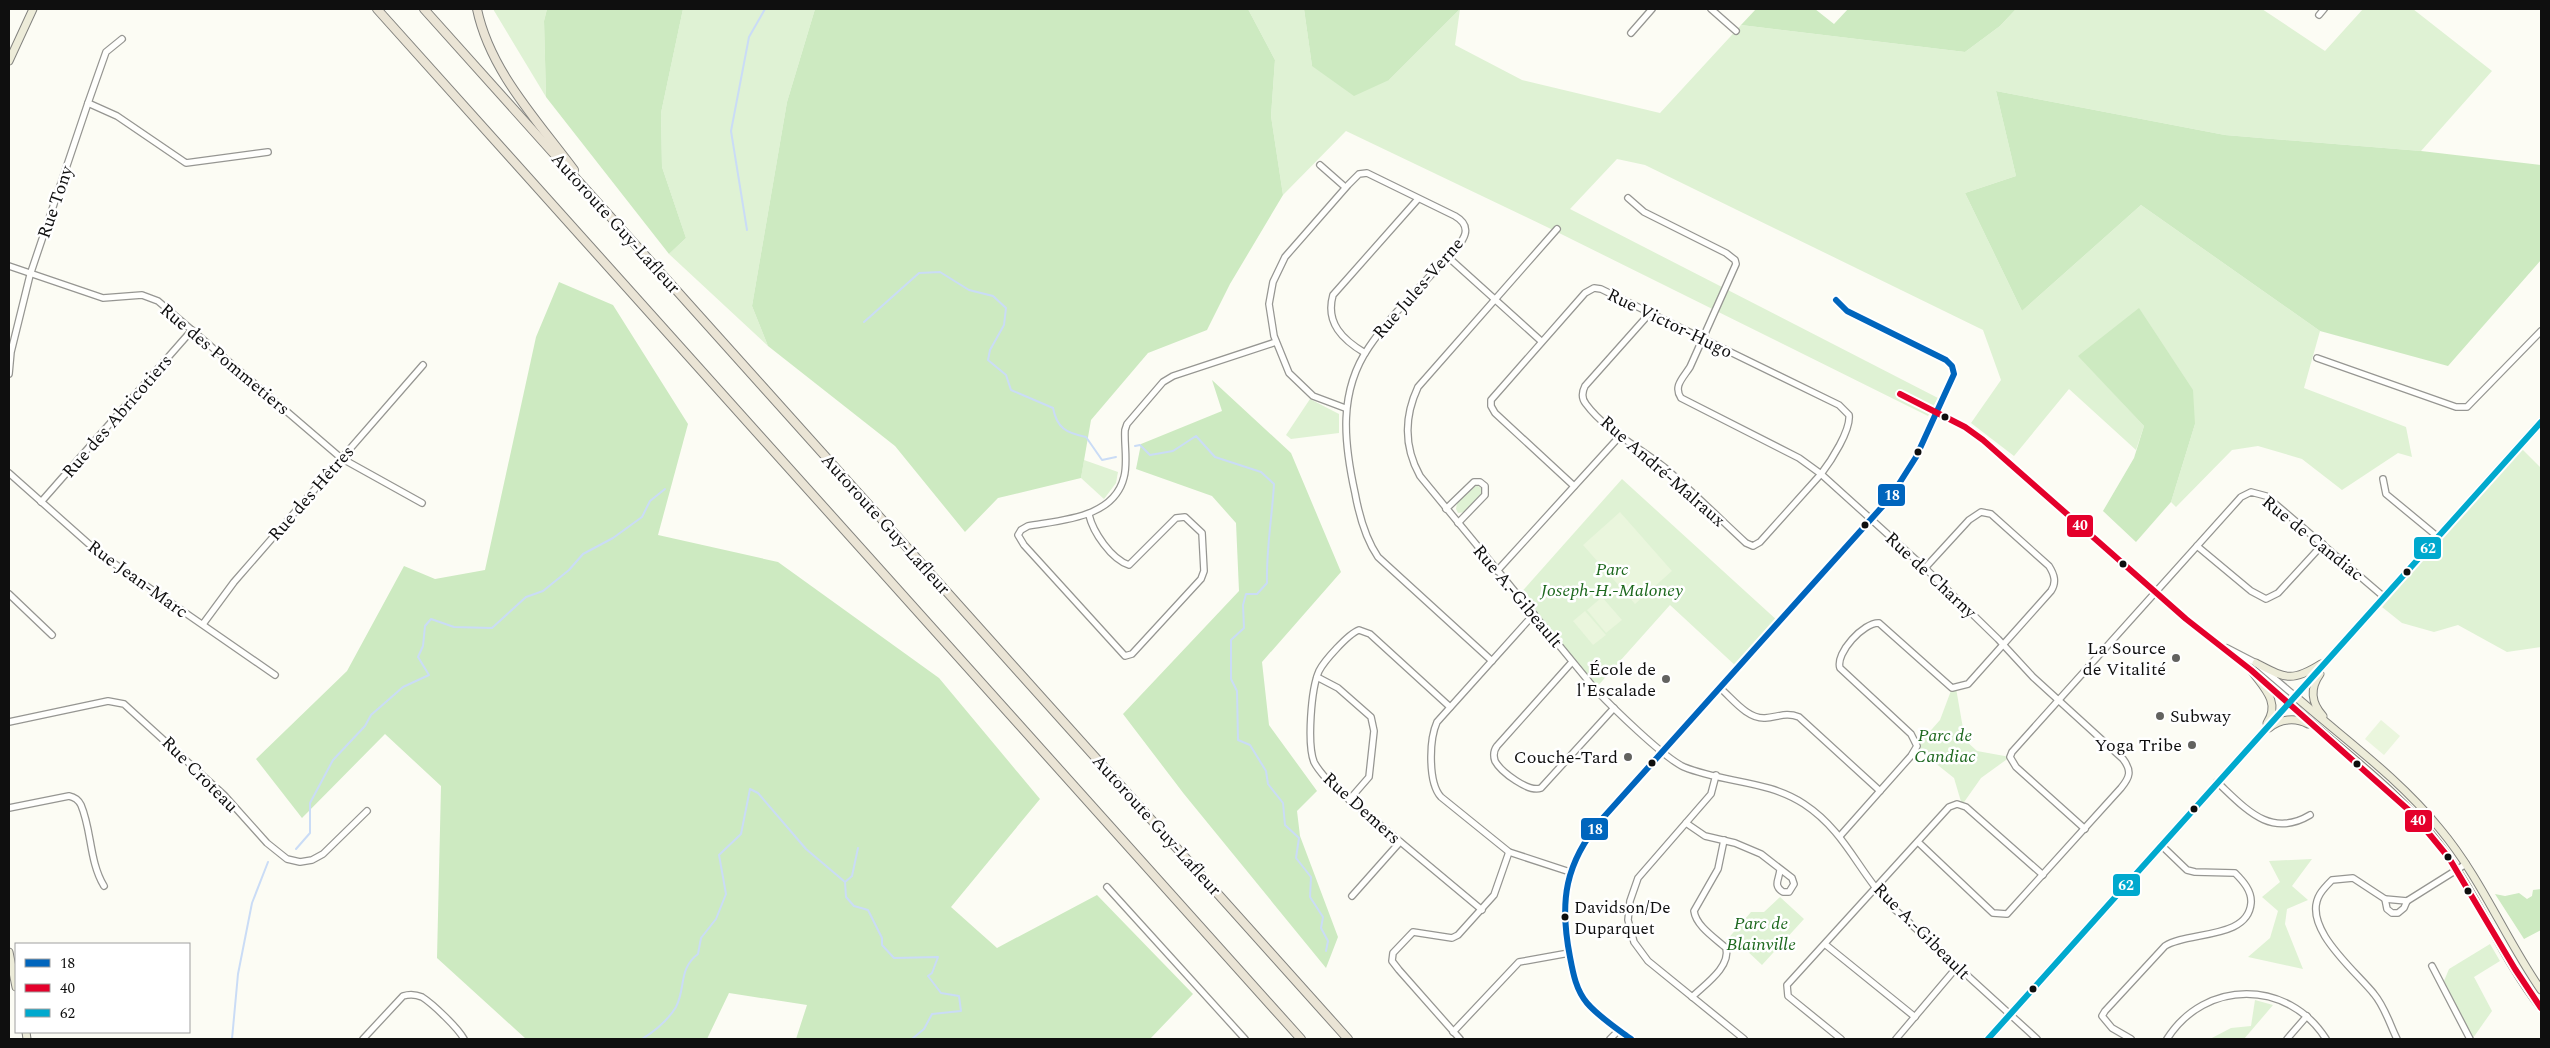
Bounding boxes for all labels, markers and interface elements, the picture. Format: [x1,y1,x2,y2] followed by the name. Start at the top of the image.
[545,146,687,300] street label: Autoroute Guy-Lafleur
[30,161,81,242] street label: Rue Tony
[1366,231,1470,345] street label: Rue Jules-Verne
[1602,281,1737,366] street label: Rue Victor-Hugo
[154,297,296,422] street label: Rue des Pommetiers
[56,349,179,484] street label: Rue des Abricotiers
[1594,409,1731,534] street label: Rue André-Malraux
[1940,412,1950,422] unlabelled marker
[262,439,361,547] street label: Rue des Hêtres
[815,447,957,601] street label: Autoroute Guy-Lafleur
[1913,447,1923,457] unlabelled marker
[1877,483,1906,507] line badge: 18
[1884,485,1900,506] text: 18
[2256,489,2369,588] street label: Rue de Candiac
[2066,514,2094,538] line badge: 40
[2072,515,2088,536] text: 40
[1860,520,1870,530] unlabelled marker
[1879,526,1984,626] street label: Rue de Charny
[82,534,194,625] street label: Rue Jean-Marc
[2413,536,2442,560] line badge: 62
[2420,538,2436,559] text: 62
[1466,539,1569,654] street label: Rue A.-Gibeault
[1539,556,1683,604] park label: Parc Joseph-H.-Maloney
[2118,559,2128,569] unlabelled marker
[2402,567,2412,577] unlabelled marker
[2083,635,2166,683] place label: La Source de Vitalité
[2170,652,2182,664] marker: La Source de Vitalité
[1576,656,1656,704] place label: École de l'Escalade
[1660,673,1672,685] marker: École de l'Escalade
[2170,703,2232,730] place label: Subway
[2154,710,2166,722] marker: Subway
[1914,722,1976,770] park label: Parc de Candiac
[155,730,244,819] street label: Rue Croteau
[2094,732,2182,759] place label: Yoga Tribe
[2186,739,2198,751] marker: Yoga Tribe
[1514,744,1618,771] place label: Couche-Tard
[1086,748,1228,902] street label: Autoroute Guy-Lafleur
[1622,751,1634,763] marker: Couche-Tard
[1647,758,1657,768] unlabelled marker
[2352,759,2362,769] unlabelled marker
[1317,766,1407,851] street label: Rue Demers
[2189,804,2199,814] unlabelled marker
[2404,809,2433,833] line badge: 40
[2410,810,2426,831] text: 40
[1580,817,1609,841] line badge: 18
[1587,819,1603,840] text: 18
[2443,852,2453,862] unlabelled marker
[2112,873,2141,897] line badge: 62
[2118,875,2134,896] text: 62
[1867,877,1976,986] street label: Rue A.-Gibeault
[2463,886,2473,896] unlabelled marker
[1574,895,1671,942] place label: Davidson/De Duparquet
[1726,910,1796,958] park label: Parc de Blainville
[1560,912,1570,922] marker: Davidson/De Duparquet
[15,943,190,1033] legend
[60,952,75,975] text: 18
[60,977,75,1000] text: 40
[2028,984,2038,994] unlabelled marker
[60,1002,75,1025] text: 62

